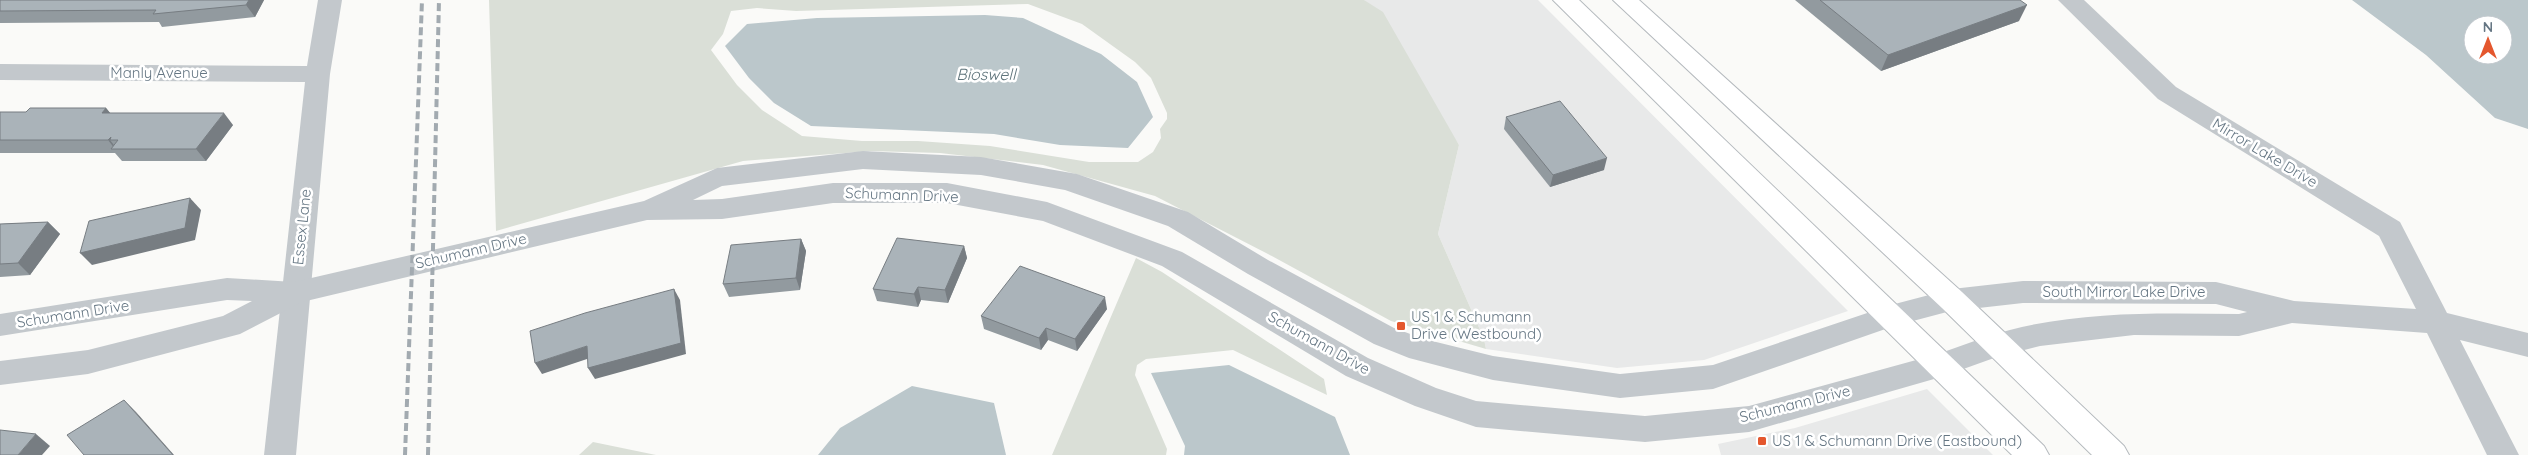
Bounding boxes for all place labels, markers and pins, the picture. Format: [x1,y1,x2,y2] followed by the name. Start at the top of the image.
[1411,307,1542,343] place label: US 1 & Schumann Drive (Westbound)
[1395,320,1407,332] marker: US 1 & Schumann Drive (Westbound)
[1772,431,2022,450] place label: US 1 & Schumann Drive (Eastbound)
[1756,435,1768,447] marker: US 1 & Schumann Drive (Eastbound)

